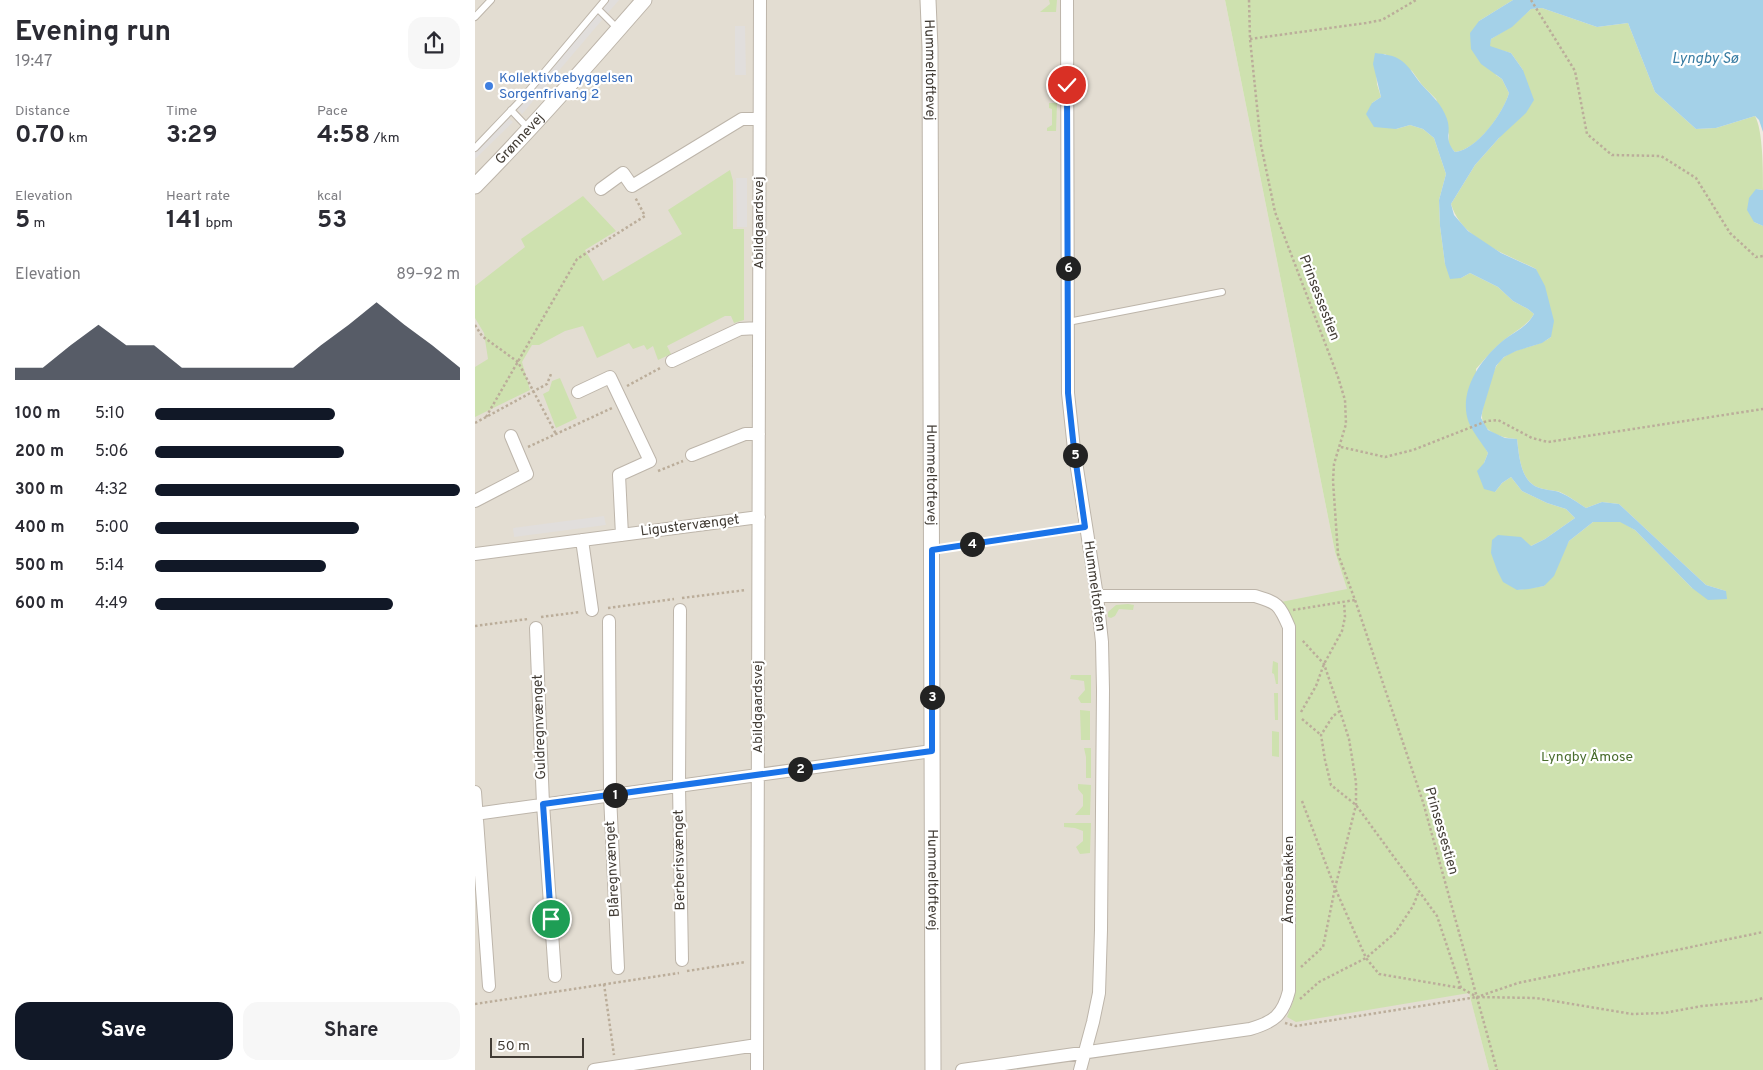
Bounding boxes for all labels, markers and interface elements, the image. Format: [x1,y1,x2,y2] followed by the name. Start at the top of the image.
[15,15,171,51] text: Evening run
[408,17,460,69] button: share
[920,19,939,121] street label: Hummeltoftevej
[1672,50,1739,69] water label: Lyngby Sø
[15,52,52,72] text: 19:47
[1046,64,1088,106] pin
[499,70,633,103] place label: Kollektivbebyggelsen Sorgenfrivang 2
[1053,71,1081,99] icon: check
[483,80,495,92] marker: Kollektivbebyggelsen Sorgenfrivang 2
[15,103,70,120] text: Distance
[166,103,197,120] text: Time
[317,103,348,120] text: Pace
[492,110,548,168] street label: Grønnevej
[15,120,65,152] text: 0.70
[166,120,218,152] text: 3:29
[317,120,370,152] text: 4:58
[65,130,88,147] text: km
[370,130,400,147] text: /km
[751,177,768,269] street label: Abildgaardsvej
[15,188,73,205] text: Elevation
[166,188,230,205] text: Heart rate
[317,188,342,205] text: kcal
[15,205,30,237] text: 5
[166,205,202,237] text: 141
[317,205,347,237] text: 53
[30,215,45,232] text: m
[202,215,233,232] text: bpm
[1295,253,1343,343] street label: Prinsessestien
[1055,256,1081,280] pin: 6
[1064,260,1073,277] text: 6
[15,265,81,285] text: Elevation
[396,265,460,285] text: 89–92 m
[15,404,61,424] text: 100 m
[95,404,125,424] text: 5:10
[923,424,940,526] street label: Hummeltoftevej
[15,442,64,462] text: 200 m
[95,442,128,462] text: 5:06
[1063,442,1087,468] pin: 5
[1071,447,1080,464] text: 5
[15,480,63,500] text: 300 m
[95,480,128,500] text: 4:32
[640,511,740,541] street label: Ligustervænget
[15,518,64,538] text: 400 m
[95,518,129,538] text: 5:00
[959,532,985,556] pin: 4
[968,536,977,553] text: 4
[1079,540,1109,632] street label: Hummeltoften
[15,556,64,576] text: 500 m
[95,556,124,576] text: 5:14
[15,594,64,614] text: 600 m
[95,594,128,614] text: 4:49
[750,661,767,753] street label: Abildgaardsvej
[530,674,550,780] street label: Guldregnvænget
[919,684,945,710] pin: 3
[928,689,937,706] text: 3
[1541,749,1633,766] park label: Lyngby Åmose
[787,756,813,782] pin: 2
[796,761,805,778] text: 2
[603,782,627,808] pin: 1
[1420,785,1462,877] street label: Prinsessestien
[613,787,618,804] text: 1
[671,809,689,911] street label: Berberisvænget
[602,820,624,918] street label: Blåregnvænget
[924,829,941,931] street label: Hummeltoftevej
[1281,836,1298,924] street label: Åmosebakken
[530,898,572,940] pin
[537,905,565,933] icon: arrive
[15,1002,233,1060] button: Save
[243,1002,460,1060] button: Share
[490,1035,584,1058] scale bar
[497,1038,530,1055] text: 50 m

